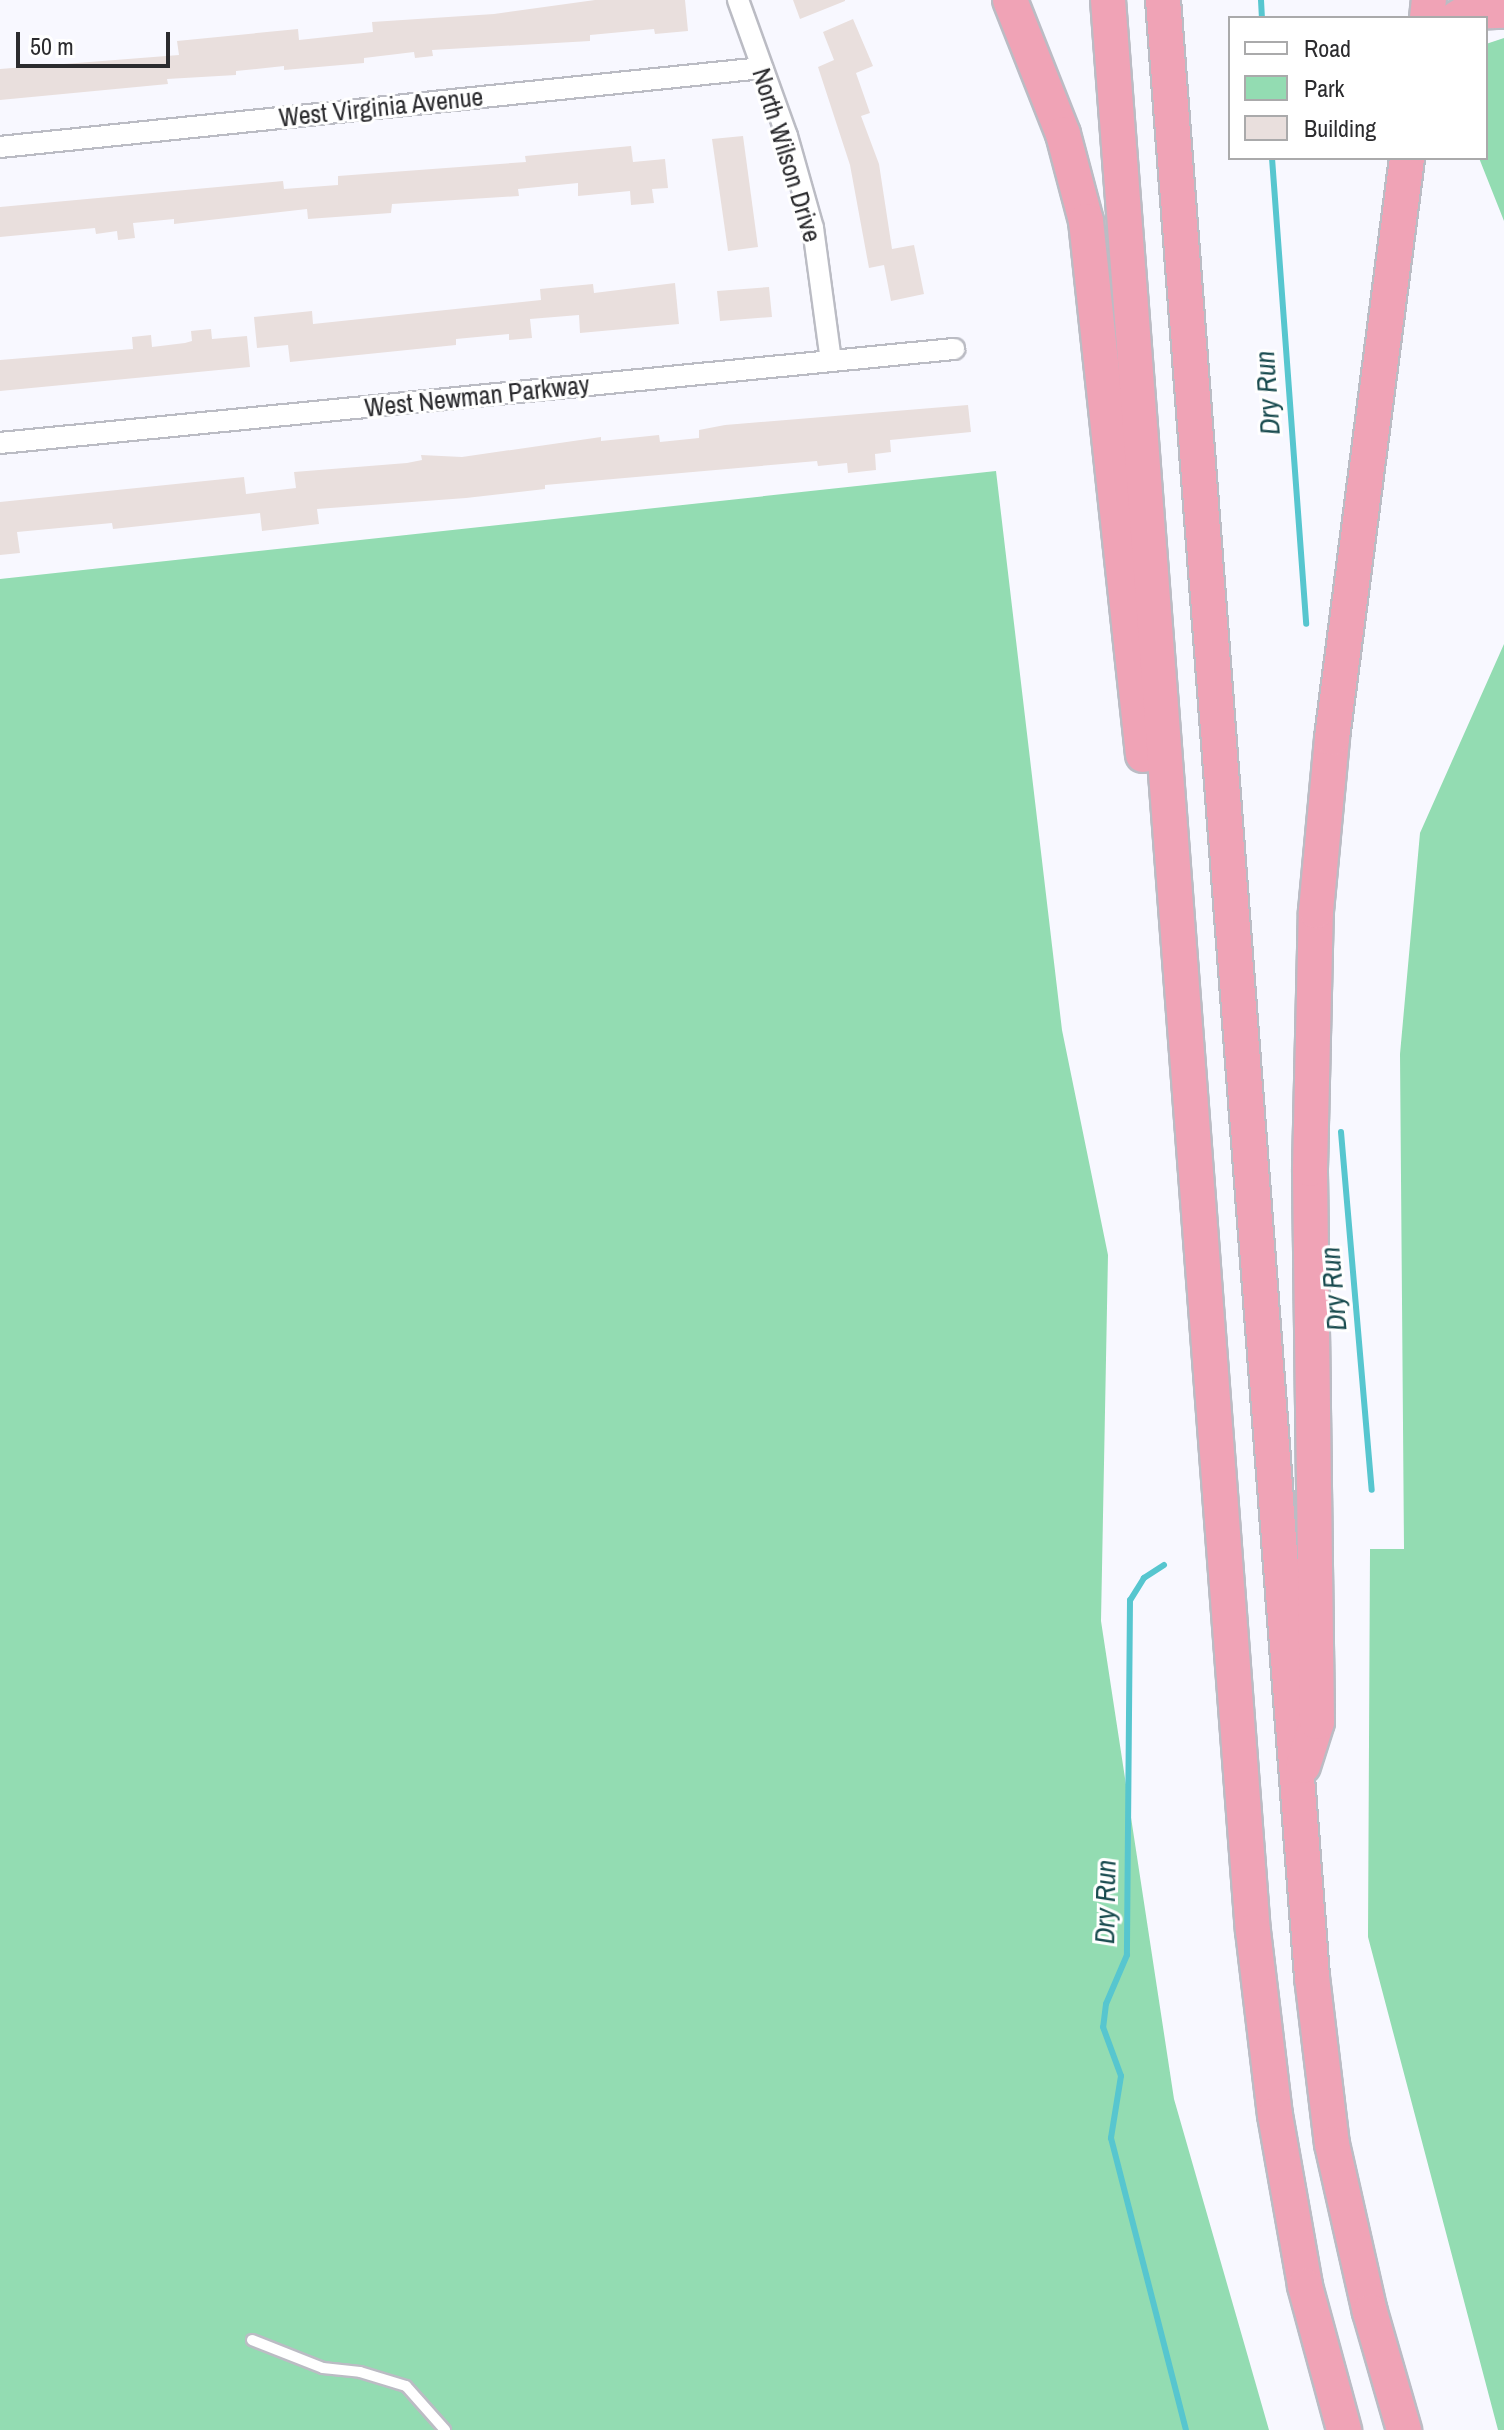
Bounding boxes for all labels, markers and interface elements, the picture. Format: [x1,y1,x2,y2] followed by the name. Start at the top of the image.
[20,16,174,66] scale bar
[1228,16,1488,160] legend
[30,30,74,62] text: 50 m
[1304,32,1351,64] text: Road
[746,64,828,246] street label: North Wilson Drive
[1304,72,1344,104] text: Park
[277,81,485,133] street label: West Virginia Avenue
[1304,112,1376,144] text: Building
[1247,350,1287,436] water label: Dry Run
[363,369,591,423] street label: West Newman Parkway
[1313,1246,1353,1332] water label: Dry Run
[1087,1860,1123,1944] water label: Dry Run

